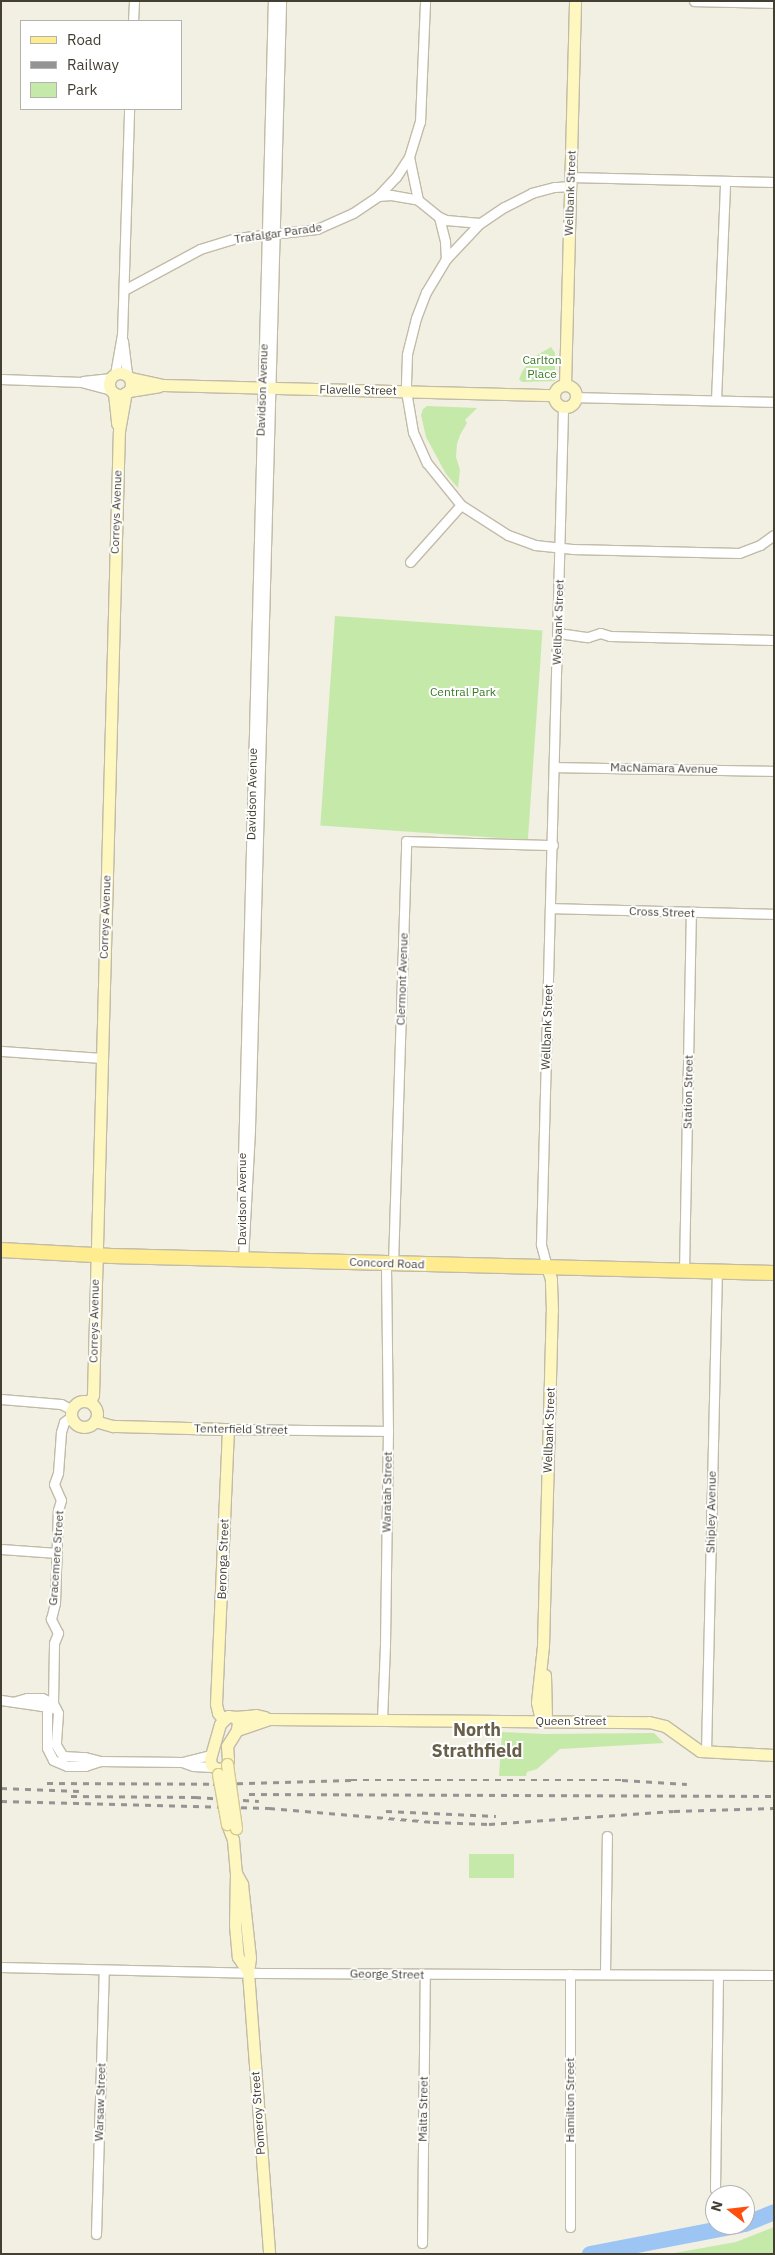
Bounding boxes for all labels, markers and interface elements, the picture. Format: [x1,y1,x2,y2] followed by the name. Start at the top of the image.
[20,20,182,110] legend
[67,30,102,49] text: Road
[67,55,119,74] text: Railway
[67,80,97,99] text: Park
[561,150,579,236] street label: Wellbank Street
[233,220,323,246] street label: Trafalgar Parade
[253,344,271,436] street label: Davidson Avenue
[522,353,562,381] park label: Carlton Place
[319,382,397,398] street label: Flavelle Street
[107,470,125,554] street label: Correys Avenue
[549,579,567,665] street label: Wellbank Street
[430,685,496,699] park label: Central Park
[244,748,260,840] street label: Davidson Avenue
[610,760,718,776] street label: MacNamara Avenue
[96,875,114,959] street label: Correys Avenue
[629,904,695,920] street label: Cross Street
[393,932,411,1026] street label: Clermont Avenue
[538,984,556,1070] street label: Wellbank Street
[680,1055,696,1129] street label: Station Street
[235,1153,249,1245] street label: Davidson Avenue
[349,1254,425,1272] street label: Concord Road
[86,1279,102,1363] street label: Correys Avenue
[540,1387,558,1473] street label: Wellbank Street
[194,1421,288,1437] street label: Tenterfield Street
[379,1451,395,1533] street label: Waratah Street
[703,1471,719,1553] street label: Shipley Avenue
[45,1510,67,1606] street label: Gracemere Street
[214,1518,232,1600] street label: Beronga Street
[535,1714,607,1728] street label: Queen Street
[432,1720,522,1762] district label: North Strathfield
[350,1966,424,1982] street label: George Street
[563,2057,577,2143] street label: Hamilton Street
[91,2062,109,2142] street label: Warsaw Street
[248,2071,268,2155] street label: Pomeroy Street
[415,2076,431,2142] street label: Malta Street
[705,2185,755,2235] north arrow
[706,2199,727,2214] text: N

